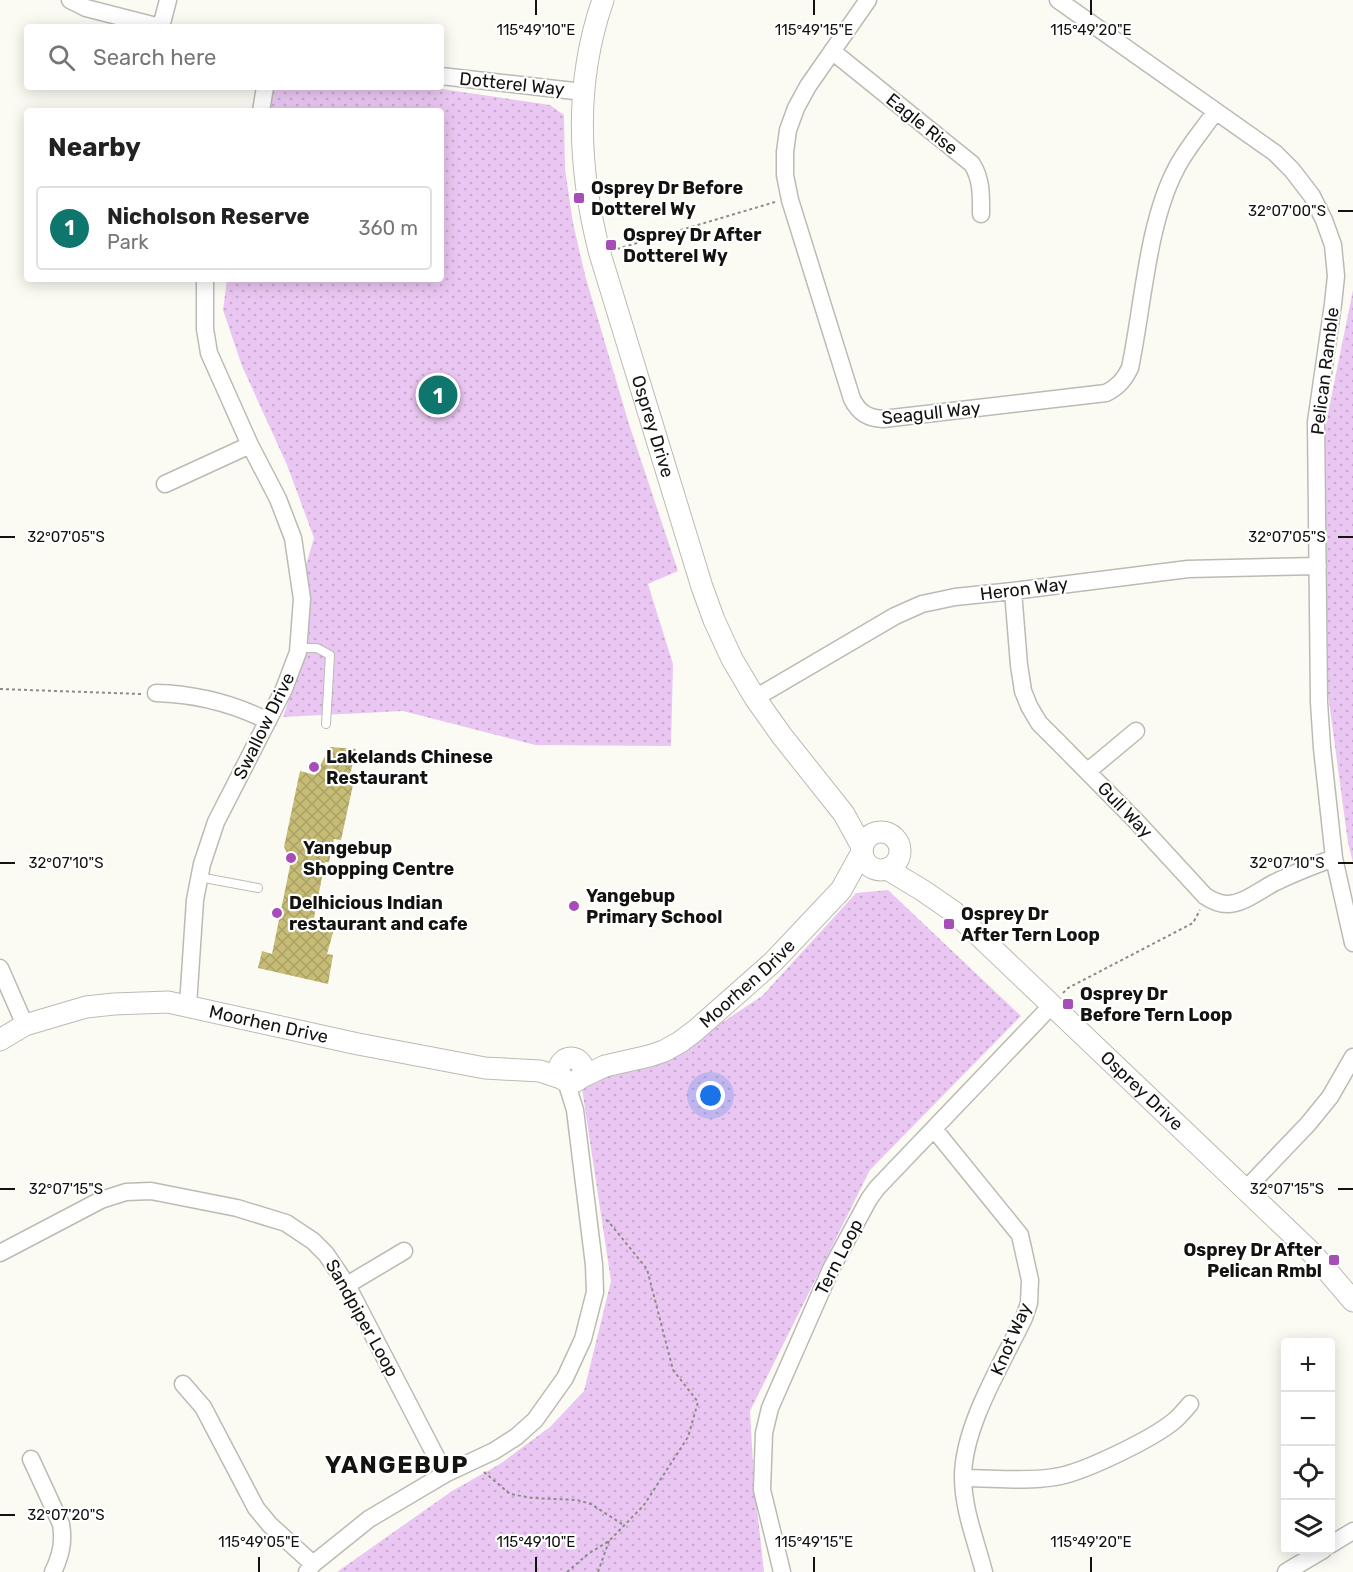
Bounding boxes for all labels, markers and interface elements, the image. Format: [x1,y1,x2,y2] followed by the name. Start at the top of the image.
[497,21,575,39] text: 115°49'10"E
[775,21,853,39] text: 115°49'15"E
[1050,21,1132,39] text: 115°49'20"E
[24,24,444,90] search box
[45,41,78,74] icon: search
[93,44,216,71] text: Search here
[458,68,566,100] street label: Dotterel Way
[882,88,962,160] street label: Eagle Rise
[48,132,141,163] text: Nearby
[591,177,743,220] place label: Osprey Dr Before Dotterel Wy
[572,191,586,205] marker: Osprey Dr Before Dotterel Wy
[1248,202,1326,220] text: 32°07'00"S
[107,203,310,230] text: Nicholson Reserve
[65,216,74,240] text: 1
[359,216,418,240] text: 360 m
[623,224,761,267] place label: Osprey Dr After Dotterel Wy
[107,230,149,254] text: Park
[604,238,618,252] marker: Osprey Dr After Dotterel Wy
[1306,306,1344,436] street label: Pelican Ramble
[418,372,458,418] pin: 1
[627,373,679,480] street label: Osprey Drive
[880,397,982,429] street label: Seagull Way
[27,528,105,546] text: 32°07'05"S
[1248,528,1326,546] text: 32°07'05"S
[979,573,1069,605] street label: Heron Way
[229,669,299,783] street label: Swallow Drive
[326,746,493,789] place label: Lakelands Chinese Restaurant
[307,760,321,774] marker: Lakelands Chinese Restaurant
[1093,777,1157,843] street label: Gull Way
[303,837,455,880] place label: Yangebup Shopping Centre
[284,851,298,865] marker: Yangebup Shopping Centre
[28,854,104,872] text: 32°07'10"S
[1249,854,1325,872] text: 32°07'10"S
[586,885,722,928] place label: Yangebup Primary School
[289,892,468,935] place label: Delhicious Indian restaurant and cafe
[567,899,581,913] marker: Yangebup Primary School
[961,903,1100,946] place label: Osprey Dr After Tern Loop
[270,906,284,920] marker: Delhicious Indian restaurant and cafe
[942,917,956,931] marker: Osprey Dr After Tern Loop
[695,935,800,1033] street label: Moorhen Drive
[1080,983,1232,1026] place label: Osprey Dr Before Tern Loop
[1061,997,1075,1011] marker: Osprey Dr Before Tern Loop
[207,1000,330,1048] street label: Moorhen Drive
[1096,1046,1188,1135] street label: Osprey Drive
[696,1081,725,1110] your location
[29,1180,103,1198] text: 32°07'15"S
[1250,1180,1324,1198] text: 32°07'15"S
[811,1215,867,1299] street label: Tern Loop
[1184,1239,1322,1282] place label: Osprey Dr After Pelican Rmbl
[1327,1253,1341,1267] marker: Osprey Dr After Pelican Rmbl
[321,1255,403,1381] street label: Sandpiper Loop
[986,1299,1036,1379] street label: Knot Way
[1281,1338,1335,1554] map controls
[1281,1338,1335,1392] button: +
[1281,1392,1335,1446] button: −
[1281,1446,1335,1500] button: locate
[325,1451,469,1479] district label: YANGEBUP
[1281,1500,1335,1554] button: layers
[27,1506,105,1524] text: 32°07'20"S
[218,1533,300,1551] text: 115°49'05"E
[497,1533,575,1551] text: 115°49'10"E
[775,1533,853,1551] text: 115°49'15"E
[1050,1533,1132,1551] text: 115°49'20"E

